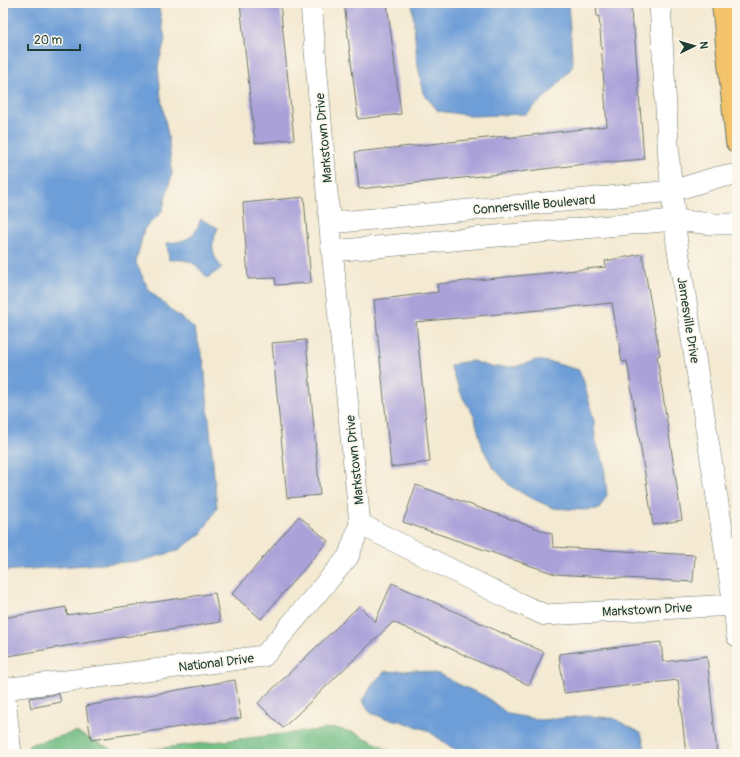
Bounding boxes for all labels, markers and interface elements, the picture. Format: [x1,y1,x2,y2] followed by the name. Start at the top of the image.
[28,26,80,52] scale bar
[674,26,714,66] north arrow
[34,33,63,48] text: 20 m
[697,41,710,50] text: N
[312,92,336,183] street label: Markstown Drive
[472,192,596,218] street label: Connersville Boulevard
[673,276,703,365] street label: Jamesville Drive
[342,414,368,506] street label: Markstown Drive
[602,600,693,620] street label: Markstown Drive
[177,650,255,676] street label: National Drive

